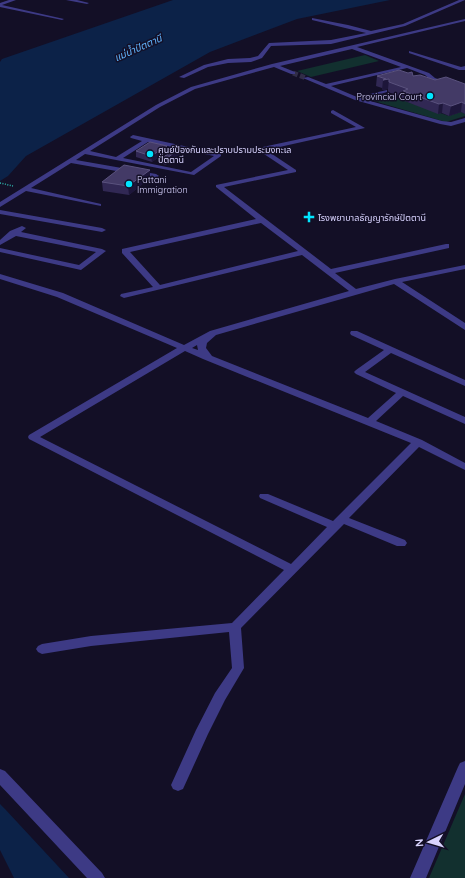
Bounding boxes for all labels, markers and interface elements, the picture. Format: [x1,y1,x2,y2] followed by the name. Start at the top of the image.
[112,30,166,64] water label: แม่น้ำปัตตานี
[357,91,422,102] place label: Provincial Court
[425,91,435,101] marker: Provincial Court
[158,144,292,165] place label: ศูนย์ป้องกันและปราบปรามประมงทะเล ปัตตานี
[145,149,155,159] marker: ศูนย์ป้องกันและปราบปรามประมงทะเล ปัตตานี
[137,174,188,195] place label: Pattani Immigration
[124,179,134,189] marker: Pattani Immigration
[303,211,315,223] marker: โรงพยาบาลธัญญารักษ์ปัตตานี
[318,212,426,223] place label: โรงพยาบาลธัญญารักษ์ปัตตานี
[409,822,449,862] north arrow
[412,838,426,848] text: N

